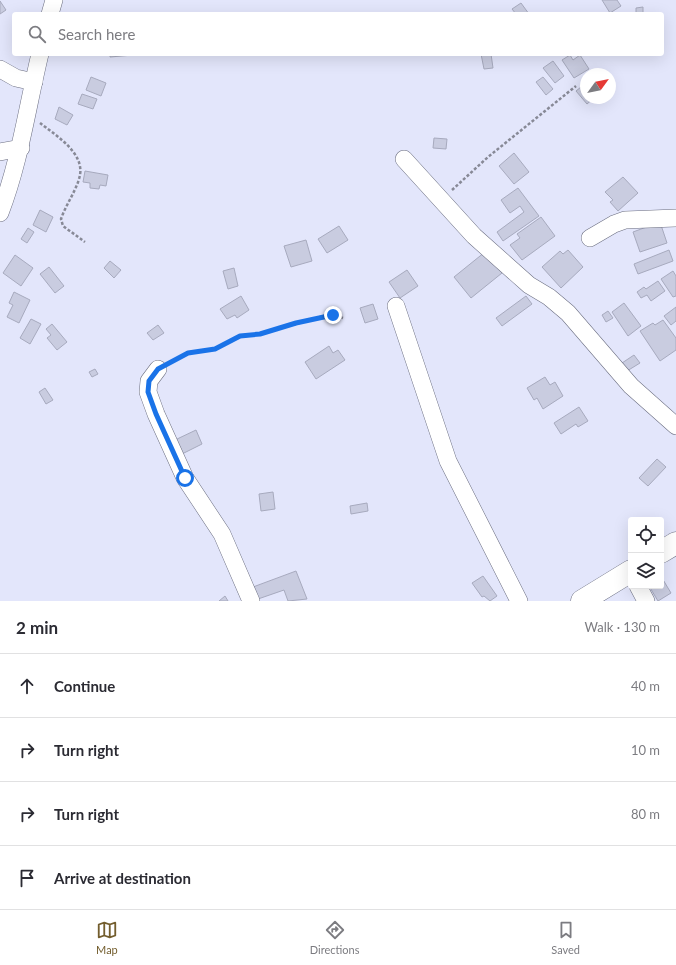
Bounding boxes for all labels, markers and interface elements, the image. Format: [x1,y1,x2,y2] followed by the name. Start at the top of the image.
[12,12,664,56] search box
[26,23,48,45] icon: search
[58,25,135,43] text: Search here
[580,68,616,104] north arrow
[324,306,342,324] route end
[176,469,194,487] route start
[628,517,664,589] map controls
[628,517,664,553] button: locate
[628,553,664,589] button: layers
[16,617,58,638] text: 2 min
[584,619,660,635] text: Walk · 130 m
[16,675,38,697] icon: ahead
[54,677,115,695] text: Continue
[631,678,660,694] text: 40 m
[16,739,38,761] icon: right
[54,741,119,759] text: Turn right
[631,742,660,758] text: 10 m
[16,803,38,825] icon: right
[54,805,119,823] text: Turn right
[631,806,660,822] text: 80 m
[16,867,38,889] icon: arrive
[54,869,191,887] text: Arrive at destination
[96,919,118,956] tab: Map
[310,919,359,956] tab: Directions
[551,919,580,956] tab: Saved

